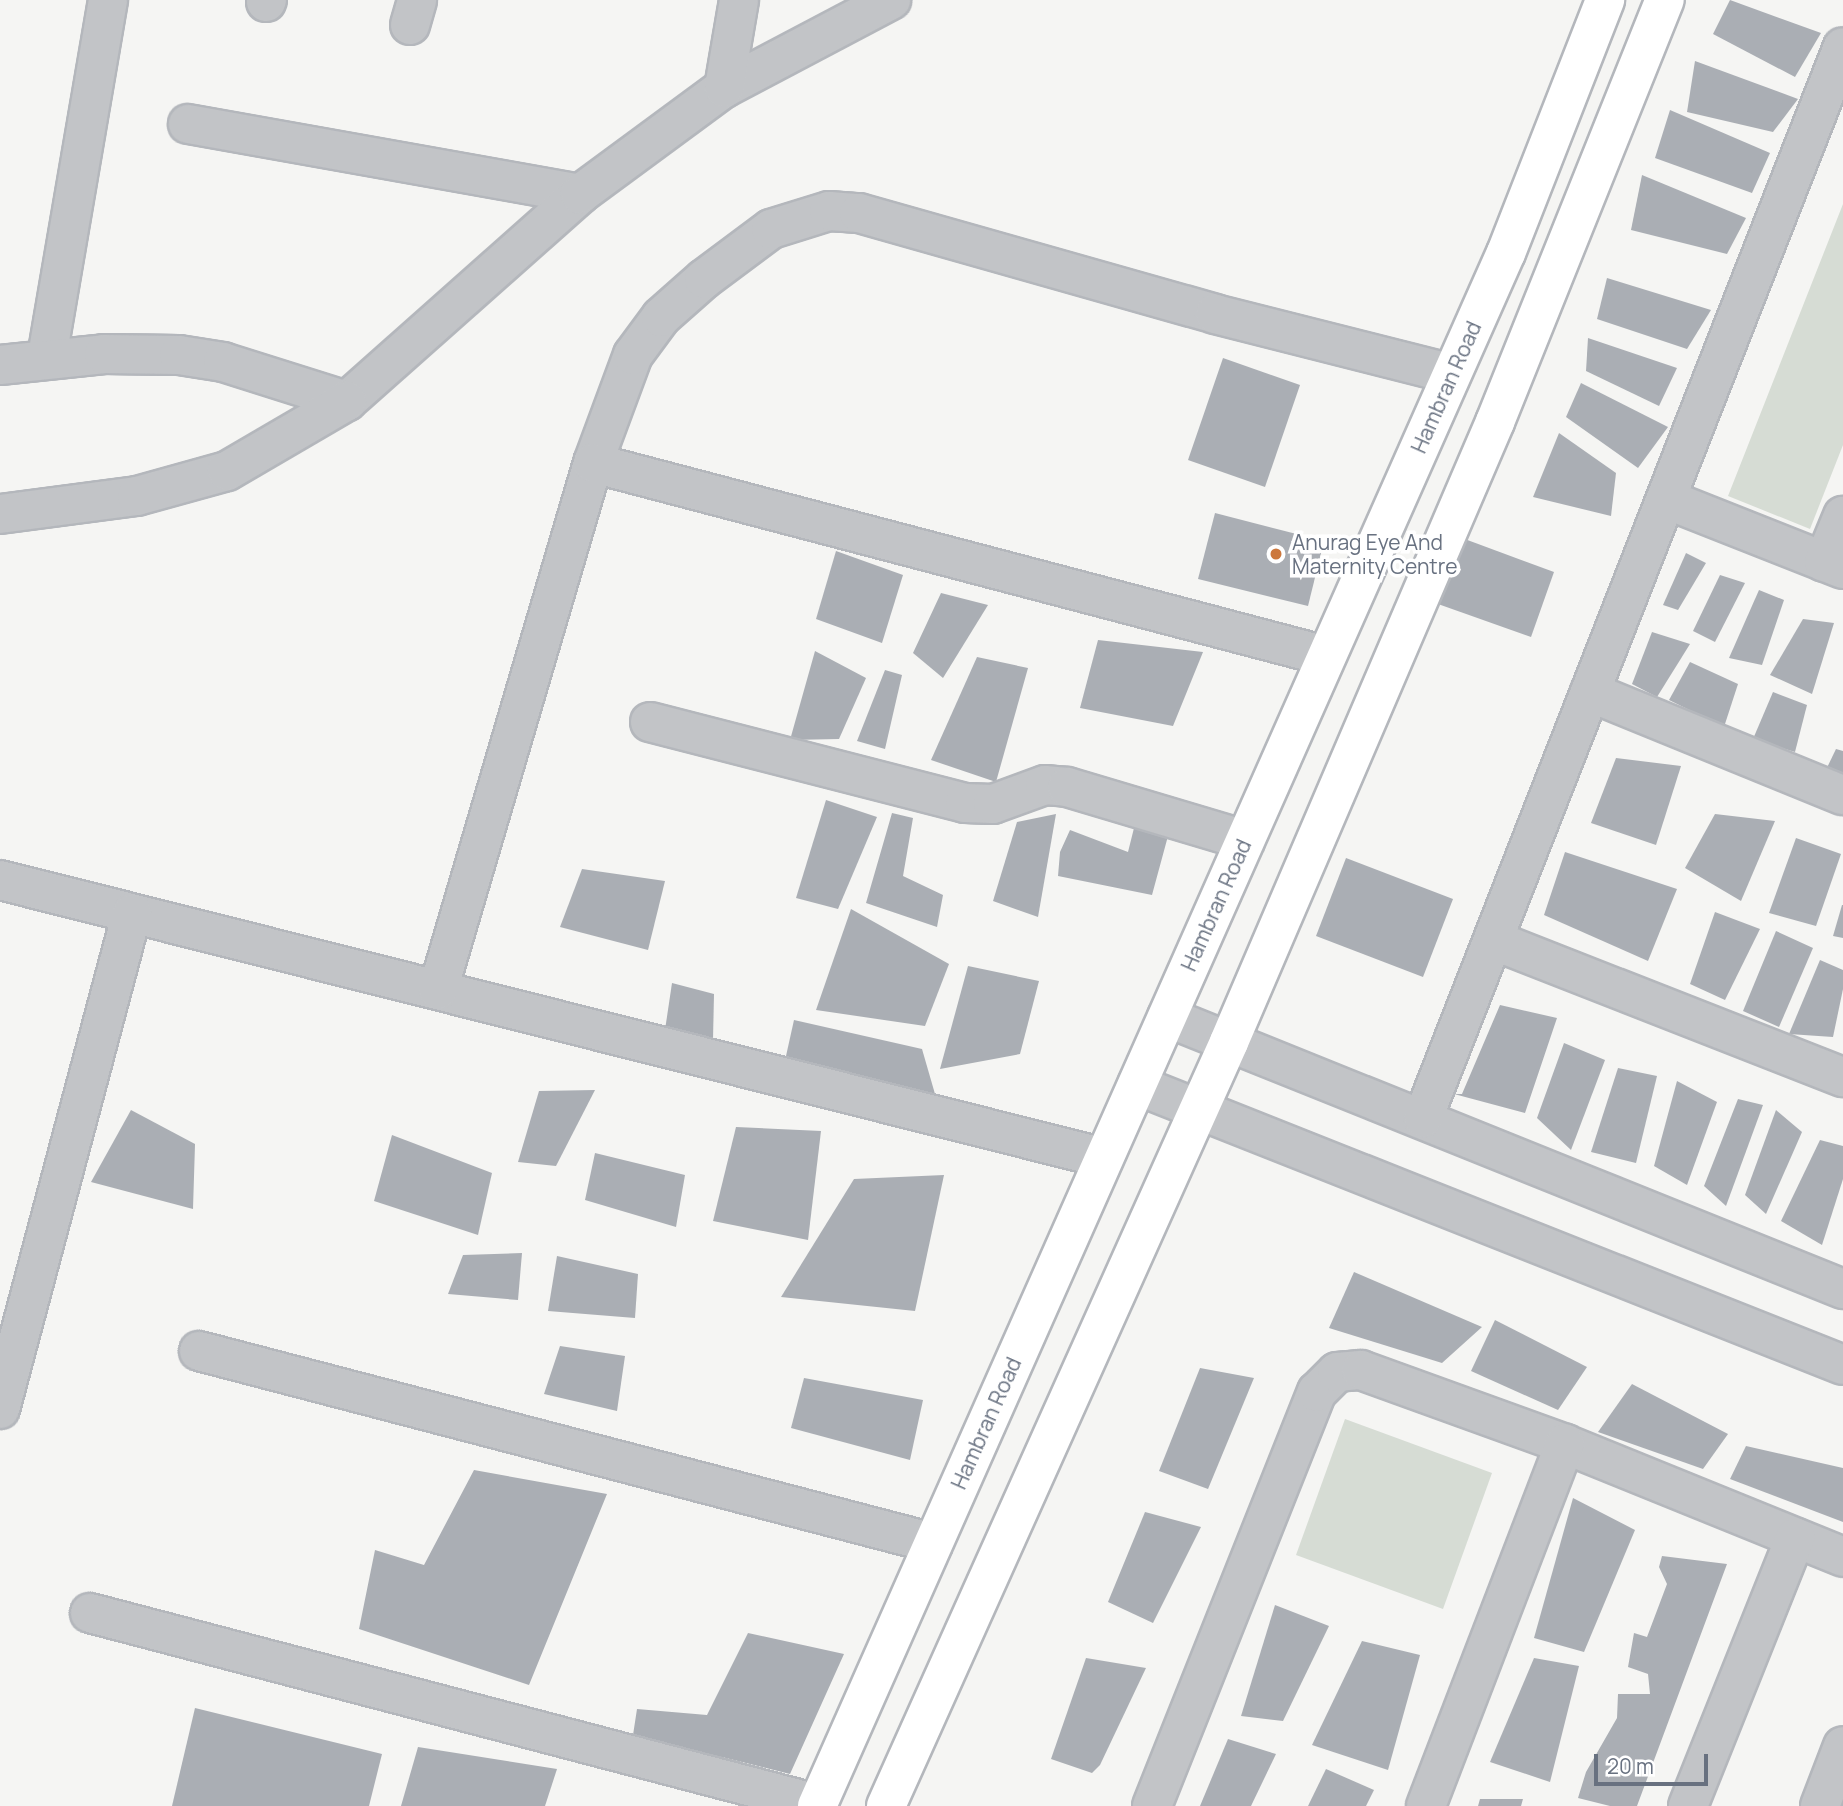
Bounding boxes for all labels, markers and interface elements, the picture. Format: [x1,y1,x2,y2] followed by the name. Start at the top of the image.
[1406,317,1486,457] street label: Hambran Road
[1292,529,1457,579] place label: Anurag Eye And Maternity Centre
[1266,544,1286,564] marker: Anurag Eye And Maternity Centre
[1176,835,1256,975] street label: Hambran Road
[946,1353,1026,1493] street label: Hambran Road
[1598,1740,1712,1784] scale bar
[1607,1752,1654,1780] text: 20 m

